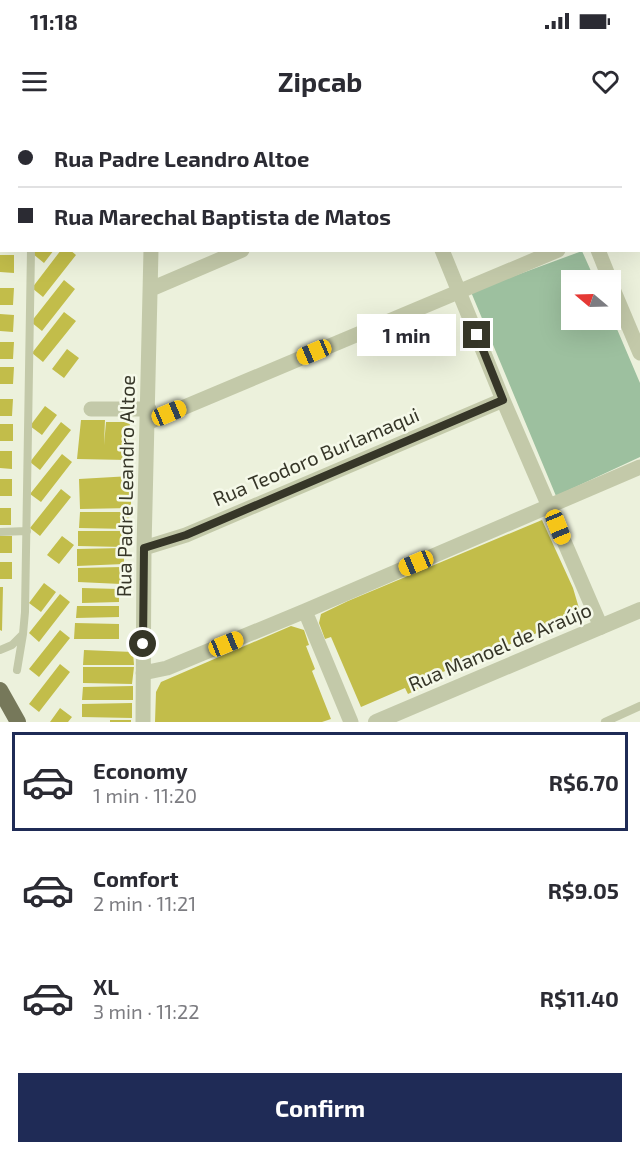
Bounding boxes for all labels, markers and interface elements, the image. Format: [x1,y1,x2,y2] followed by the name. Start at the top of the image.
[30,8,78,34] text: 11:18
[18,65,51,98] icon: menu
[278,65,362,97] text: Zipcab
[589,65,622,98] icon: heart
[54,145,309,171] text: Rua Padre Leandro Altoe
[54,203,391,229] text: Rua Marechal Baptista de Matos
[561,270,621,330] north arrow
[561,270,621,330] map controls
[357,314,456,356] callout: 1 min
[463,321,490,348] route end
[382,323,431,347] text: 1 min
[294,337,334,367] car
[111,375,139,597] street label: Rua Padre Leandro Altoe
[149,398,189,428] car
[209,402,422,510] street label: Rua Teodoro Burlamaqui
[543,507,573,547] car
[396,548,436,578] car
[404,597,595,696] street label: Rua Manoel de Araújo
[206,629,246,659] car
[129,630,156,657] route start
[21,755,75,809] icon: car
[93,757,188,783] text: Economy
[549,769,619,795] text: R$6.70
[93,783,197,807] text: 1 min · 11:20
[21,863,75,917] icon: car
[93,865,178,891] text: Comfort
[548,877,619,903] text: R$9.05
[93,891,196,915] text: 2 min · 11:21
[21,971,75,1025] icon: car
[93,973,119,999] text: XL
[540,985,619,1011] text: R$11.40
[93,999,199,1023] text: 3 min · 11:22
[18,1073,622,1142] button: Confirm

